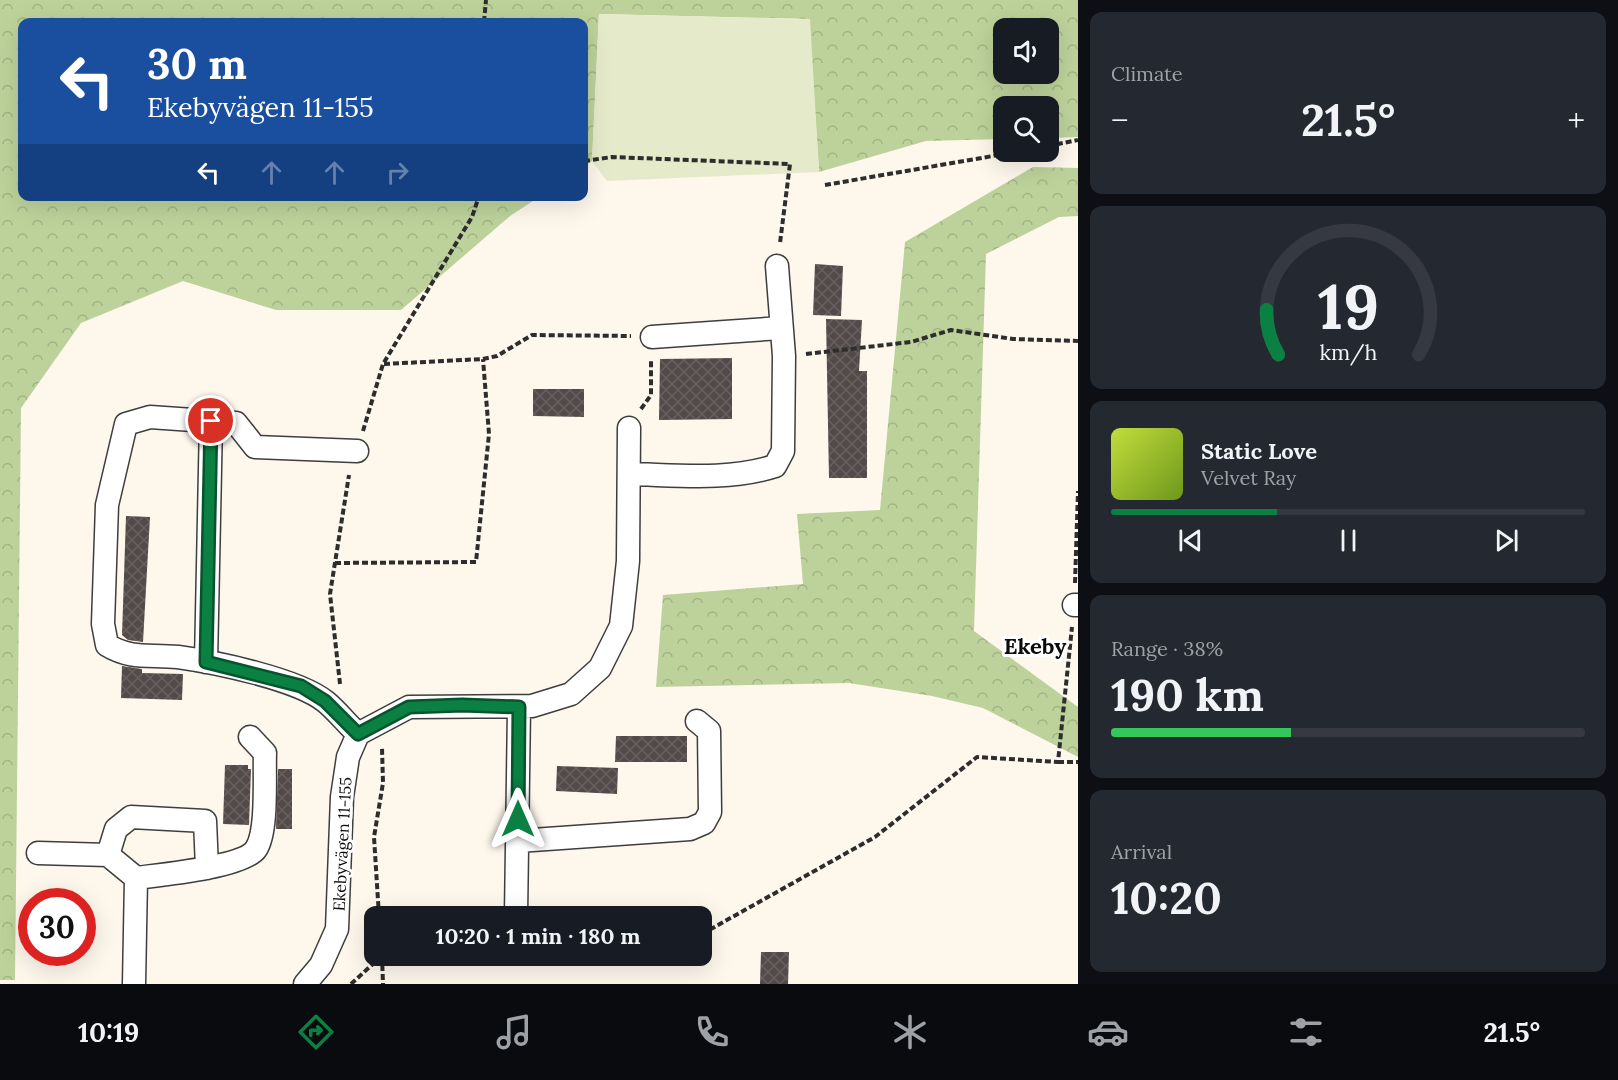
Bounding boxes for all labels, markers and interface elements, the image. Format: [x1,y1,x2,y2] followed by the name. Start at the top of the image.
[993,18,1059,162] map controls
[993,18,1059,84] button: sound
[147,37,247,91] text: 30 m
[48,42,126,120] icon: left
[1111,61,1183,86] text: Climate
[147,90,374,124] text: Ekebyvägen 11-155
[1301,91,1395,148] text: 21.5°
[993,96,1059,162] button: search
[1111,99,1129,141] text: −
[1567,99,1585,141] text: +
[192,156,225,189] icon: left
[255,156,288,189] icon: ahead
[318,156,351,189] icon: ahead
[381,156,414,189] icon: right
[1317,266,1379,346] text: 19
[1319,338,1377,366] text: km/h
[185,395,236,446] pin
[194,404,227,437] icon: arrive
[1201,437,1317,465] text: Static Love
[1201,465,1296,490] text: Velvet Ray
[1174,524,1207,557] icon: previous
[1332,524,1365,557] icon: pause
[1490,524,1523,557] icon: next
[1004,632,1067,660] district label: Ekeby
[1111,636,1223,661] text: Range · 38%
[1111,666,1264,723] text: 190 km
[328,776,356,912] street label: Ekebyvägen 11-155
[486,787,550,851] position arrow
[1111,839,1172,864] text: Arrival
[1111,869,1222,926] text: 10:20
[18,888,96,966] speed limit sign: 30
[436,922,640,950] text: 10:20 · 1 min · 180 m
[295,1011,337,1053] icon: directions
[493,1011,535,1053] icon: music
[691,1011,733,1053] icon: phone
[889,1011,931,1053] icon: climate
[1087,1011,1129,1053] icon: car
[1285,1011,1327,1053] icon: filters
[78,1015,139,1049] text: 10:19
[1483,1015,1540,1049] text: 21.5°

